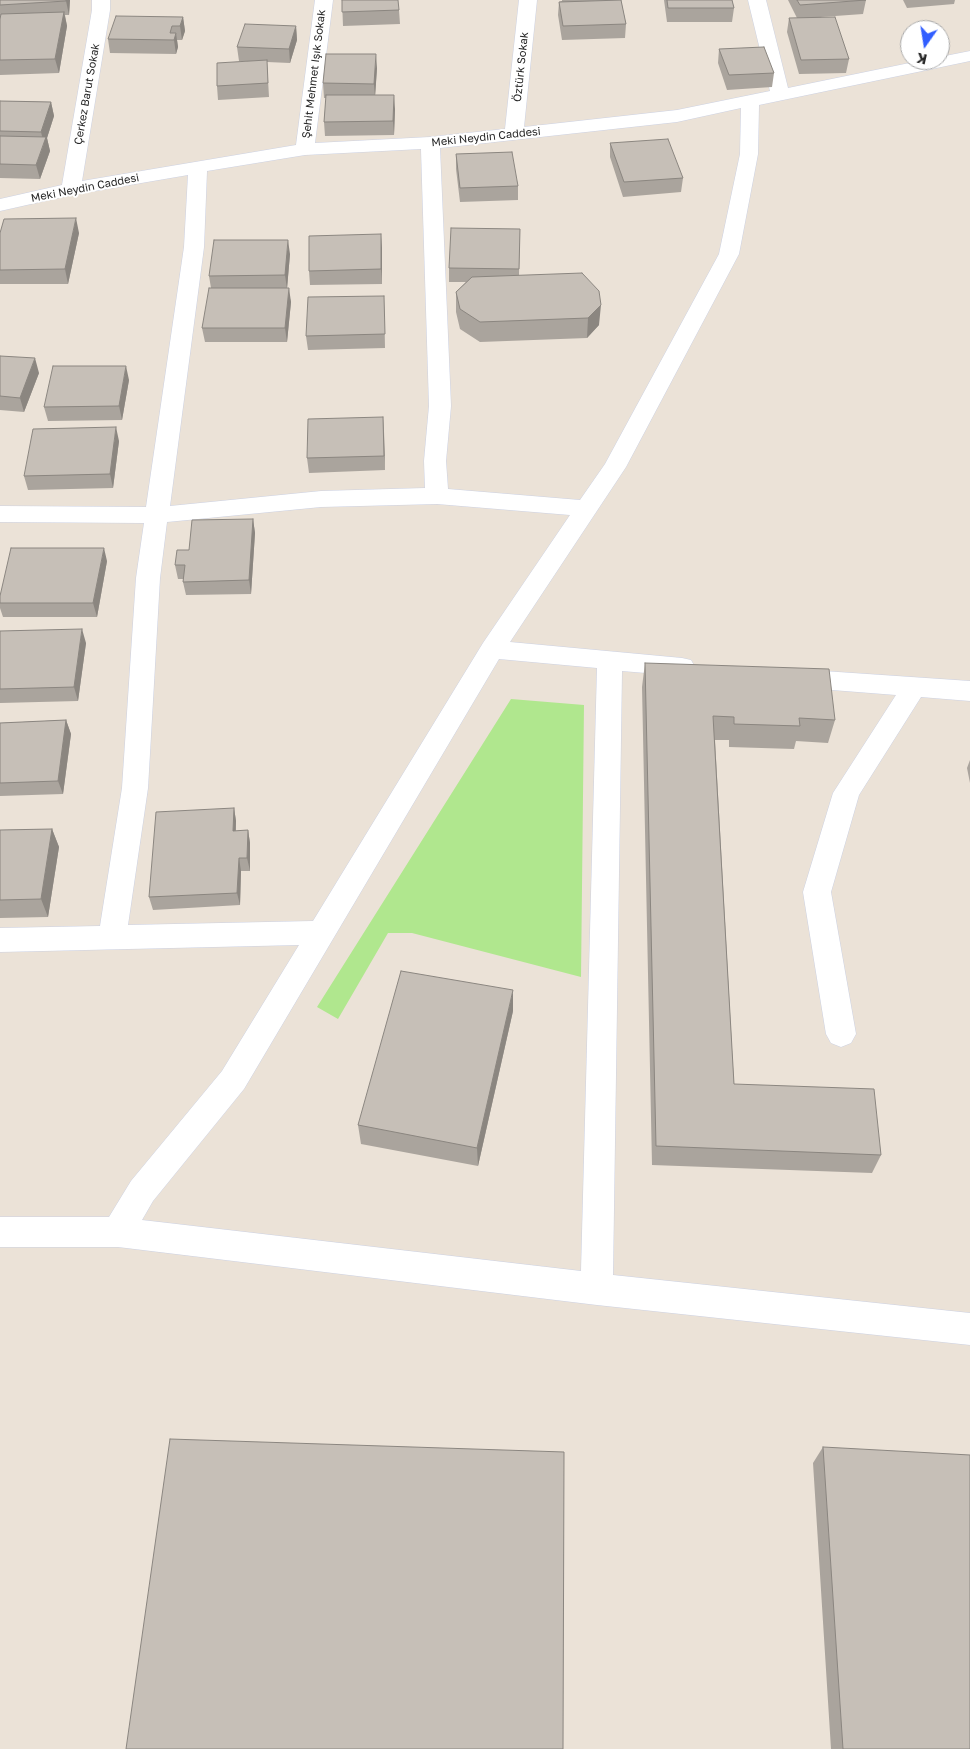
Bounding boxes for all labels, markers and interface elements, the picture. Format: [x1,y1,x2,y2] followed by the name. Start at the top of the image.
[300,9,328,139] street label: Şehit Mehmet Işık Sokak
[900,20,950,70] north arrow
[511,31,531,103] street label: Öztürk Sokak
[72,42,102,146] street label: Çerkez Barut Sokak
[915,50,929,69] text: K
[431,125,541,149] street label: Meki Neydin Caddesi
[30,171,140,205] street label: Meki Neydin Caddesi

